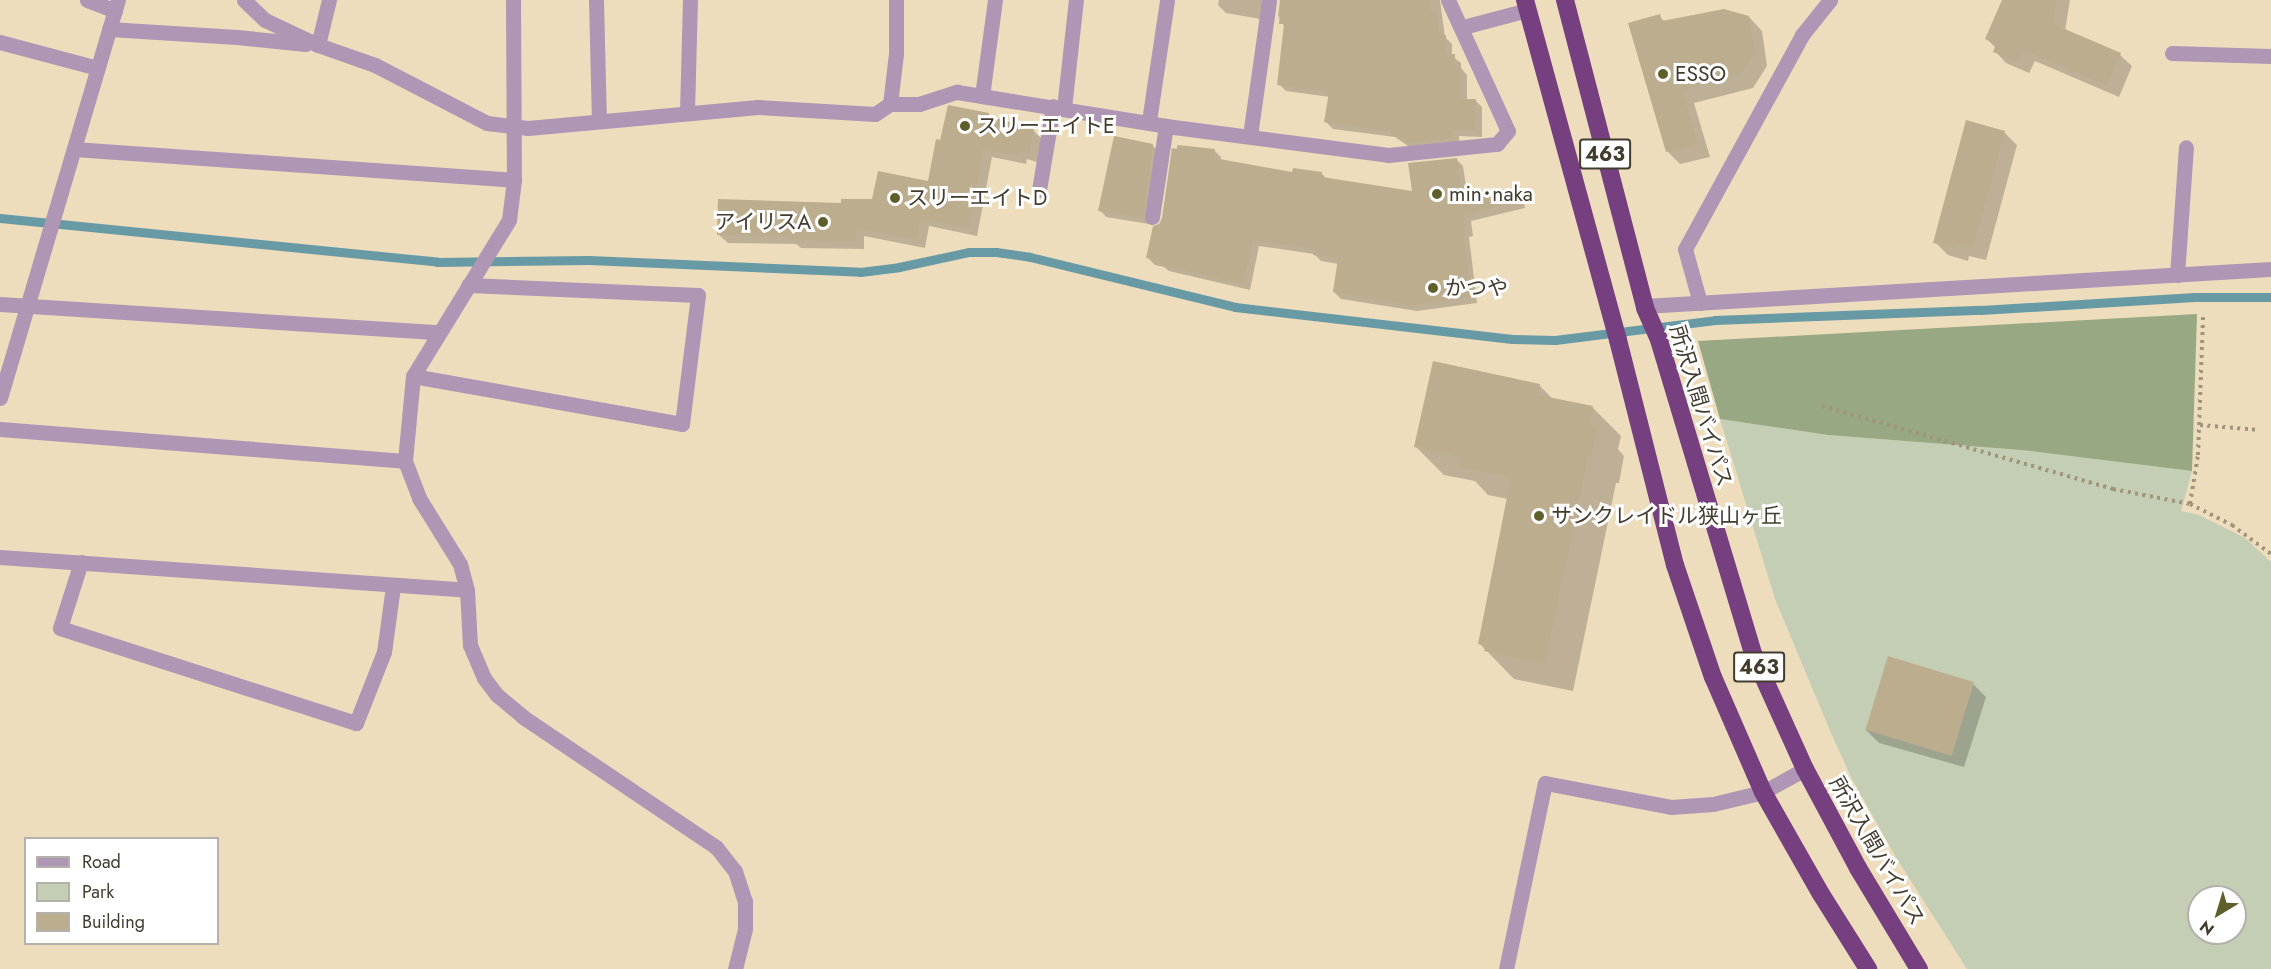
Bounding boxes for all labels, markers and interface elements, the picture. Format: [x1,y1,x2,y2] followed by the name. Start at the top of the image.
[1675,61,1726,87] place label: ESSO
[1656,67,1670,81] marker: ESSO
[977,113,1115,139] place label: スリーエイトE
[958,119,972,133] marker: スリーエイトE
[1578,137,1632,171] road number: 463
[1449,181,1533,207] place label: min･naka
[907,185,1047,211] place label: スリーエイトD
[1430,187,1444,201] marker: min･naka
[888,191,902,205] marker: スリーエイトD
[713,209,811,235] place label: アイリスA
[816,215,830,229] marker: アイリスA
[1445,275,1508,301] place label: かつや
[1426,281,1440,295] marker: かつや
[1664,322,1738,490] street label: 所沢入間バイパス
[1551,503,1782,529] place label: サンクレイドル狭山ヶ丘
[1532,509,1546,523] marker: サンクレイドル狭山ヶ丘
[1732,650,1786,684] road number: 463
[1824,772,1930,930] street label: 所沢入間バイパス
[24,837,219,945] legend
[82,849,121,875] text: Road
[82,879,114,905] text: Park
[2187,885,2247,945] north arrow
[82,909,145,935] text: Building
[2195,915,2219,941] text: N

